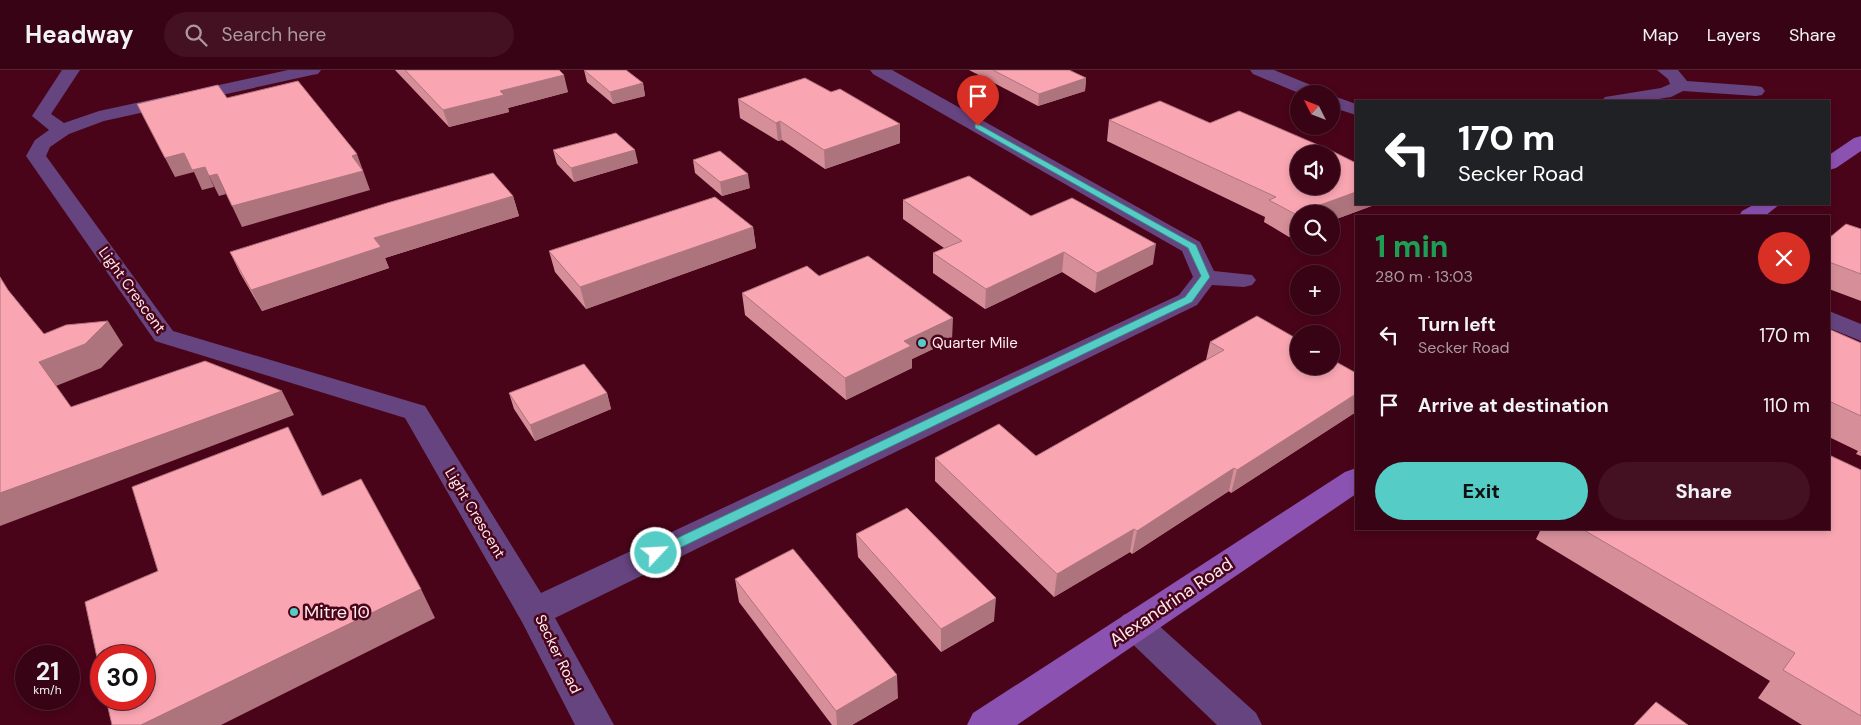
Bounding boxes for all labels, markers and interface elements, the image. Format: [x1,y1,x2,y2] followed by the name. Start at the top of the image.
[164,12,514,57] search box
[25,19,134,50] text: Headway
[182,21,210,49] icon: search
[222,22,326,47] text: Search here
[1643,23,1679,47] text: Map
[1707,23,1761,47] text: Layers
[1789,23,1836,47] text: Share
[957,75,999,126] pin
[964,82,992,110] icon: arrive
[1290,85,1340,135] north arrow
[1290,85,1340,375] map controls
[1458,115,1555,161] text: 170 m
[1375,120,1440,185] icon: left
[1290,145,1340,195] button: sound
[1458,159,1584,188] text: Secker Road
[1290,205,1340,255] button: search
[1375,227,1448,266] text: 1 min
[1758,232,1810,284] button: close
[94,243,170,337] street label: Light Crescent
[1290,265,1340,315] button: +
[1375,266,1473,287] text: 280 m · 13:03
[1418,312,1496,337] text: Turn left
[1375,321,1403,349] icon: left
[1759,323,1810,348] text: 170 m
[1290,325,1340,375] button: −
[932,333,1018,353] place label: Quarter Mile
[916,337,928,349] marker: Quarter Mile
[1418,337,1510,358] text: Secker Road
[1375,391,1403,419] icon: arrive
[1418,393,1609,418] text: Arrive at destination
[1763,393,1810,418] text: 110 m
[1375,462,1588,520] button: Exit
[1598,462,1810,520] button: Share
[440,464,510,562] street label: Light Crescent
[629,526,681,578] position arrow
[1105,552,1237,652] street label: Alexandrina Road
[304,600,370,624] place label: Mitre 10
[288,606,300,618] marker: Mitre 10
[530,611,586,697] street label: Secker Road
[90,645,155,710] speed limit sign: 30
[36,655,59,688] text: 21
[33,682,62,698] text: km/h

